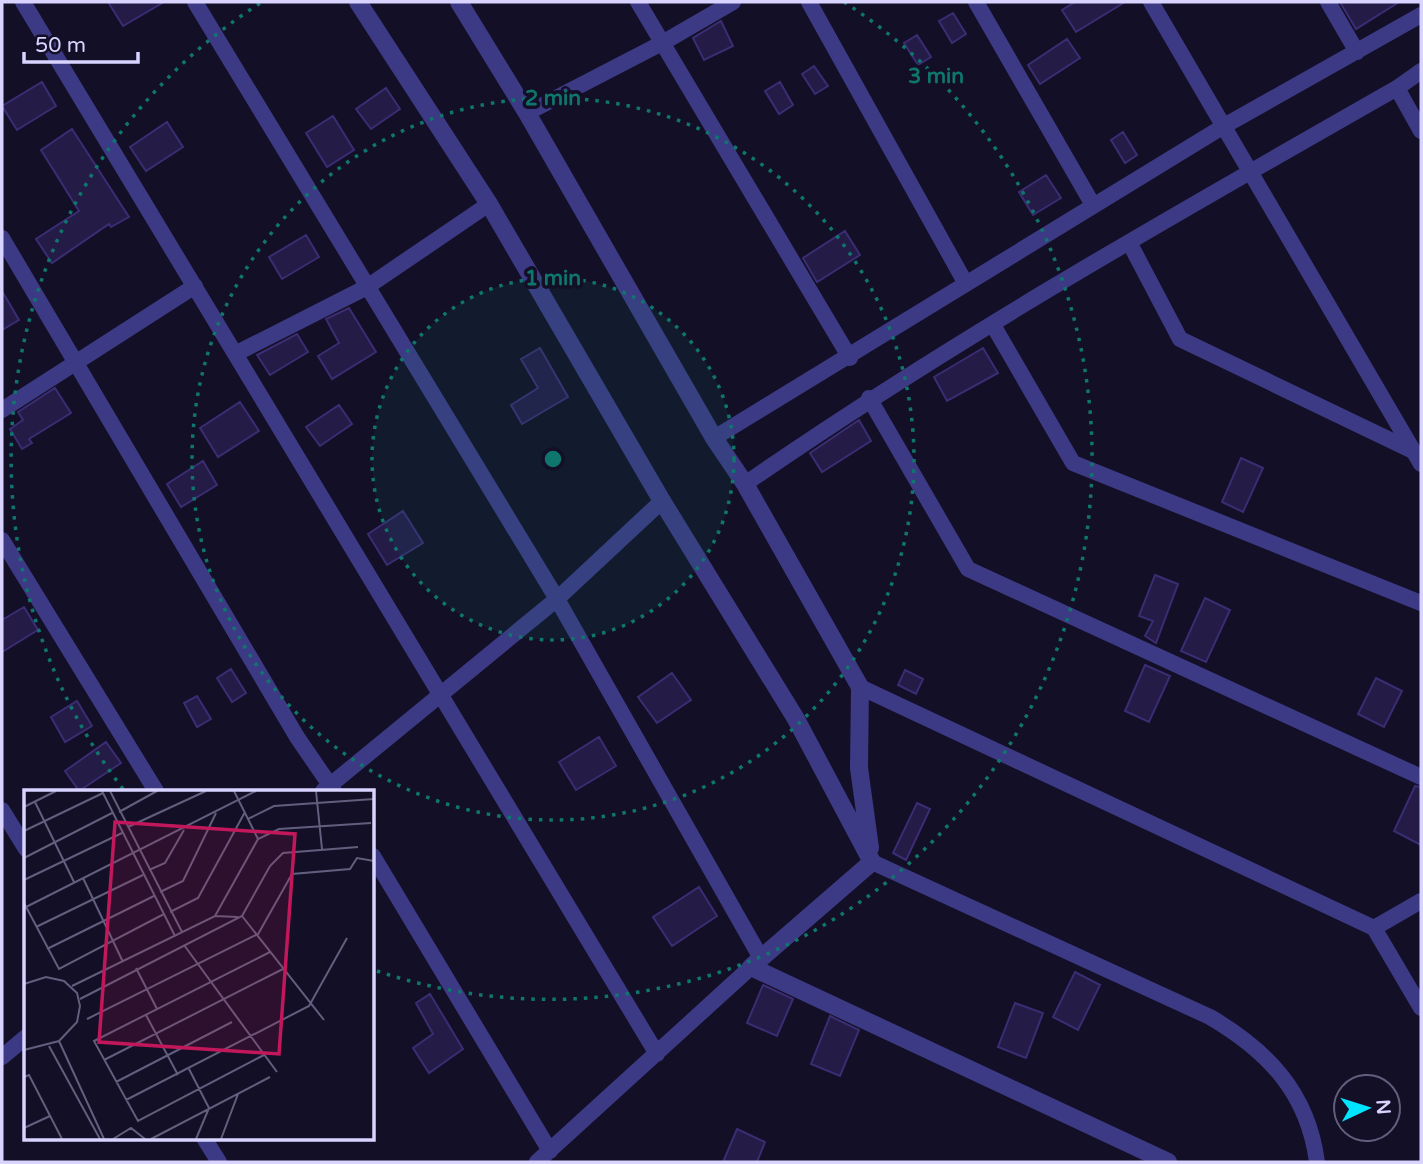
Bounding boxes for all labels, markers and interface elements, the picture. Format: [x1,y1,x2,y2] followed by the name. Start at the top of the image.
[24,21,138,65] scale bar
[35,33,86,58] text: 50 m
[908,64,964,89] text: 3 min
[525,86,581,111] text: 2 min
[525,266,581,291] text: 1 min
[541,447,565,471] centre of rings
[24,790,374,1140] inset map
[1332,1073,1402,1143] north arrow
[1371,1099,1394,1115] text: N

